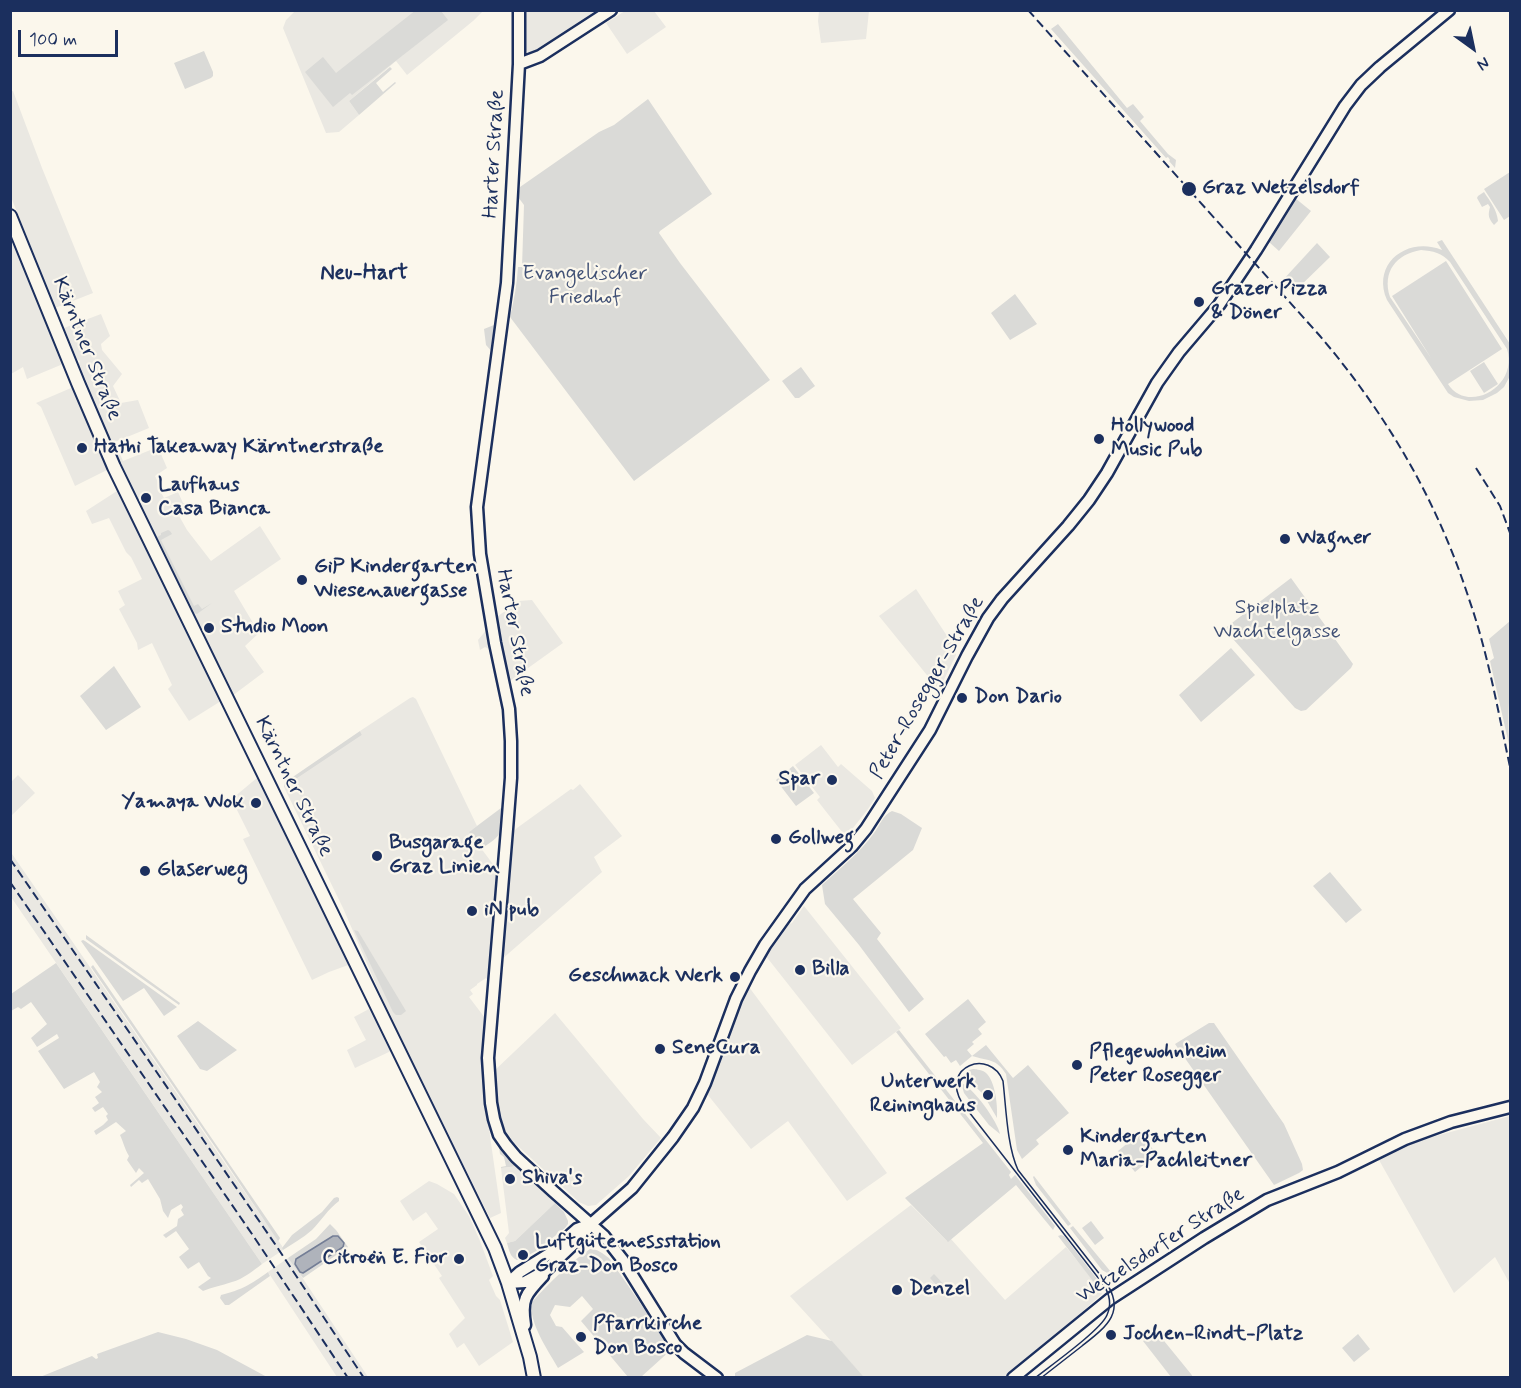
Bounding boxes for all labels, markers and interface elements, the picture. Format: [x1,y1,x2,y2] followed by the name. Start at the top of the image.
[21,18,122,56] scale bar
[1443,18,1503,78] north arrow
[29,28,77,52] text: 100 m
[1473,52,1493,75] text: N
[479,89,511,219] street label: Harter Straße
[1202,176,1360,202] place label: Graz Wetzelsdorf
[1180,180,1198,198] marker: Graz Wetzelsdorf
[320,261,408,287] district label: Neu-Hart
[522,262,648,312] park label: Evangelischer Friedhof
[46,274,126,424] street label: Kärntner Straße
[1211,277,1328,327] place label: Grazer Pizza & Döner
[1192,295,1206,309] marker: Grazer Pizza & Döner
[1111,414,1202,464] place label: Hollywood Music Pub
[1092,432,1106,446] marker: Hollywood Music Pub
[94,435,384,461] place label: Hathi Takeaway Kärntnerstraße
[75,441,89,455] marker: Hathi Takeaway Kärntnerstraße
[158,473,270,523] place label: Laufhaus Casa Bianca
[139,491,153,505] marker: Laufhaus Casa Bianca
[1297,526,1371,552] place label: Wagner
[1278,532,1292,546] marker: Wagner
[314,555,477,605] place label: GiP Kindergarten Wiesenauergasse
[489,567,539,699] street label: Harter Straße
[295,573,309,587] marker: GiP Kindergarten Wiesenauergasse
[865,592,991,784] street label: Peter-Rosegger-Straße
[1213,596,1341,646] park label: Spielplatz Wachtelgasse
[221,615,329,641] place label: Studio Moon
[202,621,216,635] marker: Studio Moon
[974,685,1062,711] place label: Don Dario
[955,691,969,705] marker: Don Dario
[248,713,338,861] street label: Kärntner Straße
[779,767,820,793] place label: Spar
[825,773,839,787] marker: Spar
[122,790,244,816] place label: Yamaya Wok
[249,796,263,810] marker: Yamaya Wok
[788,826,854,852] place label: Gollweg
[389,831,499,881] place label: Busgarage Graz Linien
[769,832,783,846] marker: Gollweg
[370,849,384,863] marker: Busgarage Graz Linien
[157,858,248,884] place label: Glaserweg
[138,864,152,878] marker: Glaserweg
[484,898,539,924] place label: iN pub
[465,904,479,918] marker: iN pub
[812,957,850,983] place label: Billa
[793,963,807,977] marker: Billa
[568,964,723,990] place label: Geschmack Werk
[728,970,742,984] marker: Geschmack Werk
[672,1036,761,1062] place label: SeneCura
[1089,1040,1227,1090] place label: Pflegewohnheim Peter Rosegger
[653,1042,667,1056] marker: SeneCura
[1070,1058,1084,1072] marker: Pflegewohnheim Peter Rosegger
[870,1070,976,1120] place label: Unterwerk Reininghaus
[981,1088,995,1102] marker: Unterwerk Reininghaus
[1080,1125,1252,1175] place label: Kindergarten Maria-Pachleitner
[1061,1143,1075,1157] marker: Kindergarten Maria-Pachleitner
[522,1166,582,1192] place label: Shiva's
[503,1172,517,1186] marker: Shiva's
[1072,1182,1250,1310] street label: Wetzelsdorfer Straße
[535,1230,721,1280] place label: Luftgütemessstation Graz-Don Bosco
[322,1246,447,1272] place label: Citroën E. Fior
[516,1248,530,1262] marker: Luftgütemessstation Graz-Don Bosco
[452,1252,466,1266] marker: Citroën E. Fior
[909,1277,970,1303] place label: Denzel
[890,1283,904,1297] marker: Denzel
[593,1312,702,1362] place label: Pfarrkirche Don Bosco
[1123,1322,1303,1348] place label: Jochen-Rindt-Platz
[1104,1328,1118,1342] marker: Jochen-Rindt-Platz
[574,1330,588,1344] marker: Pfarrkirche Don Bosco

